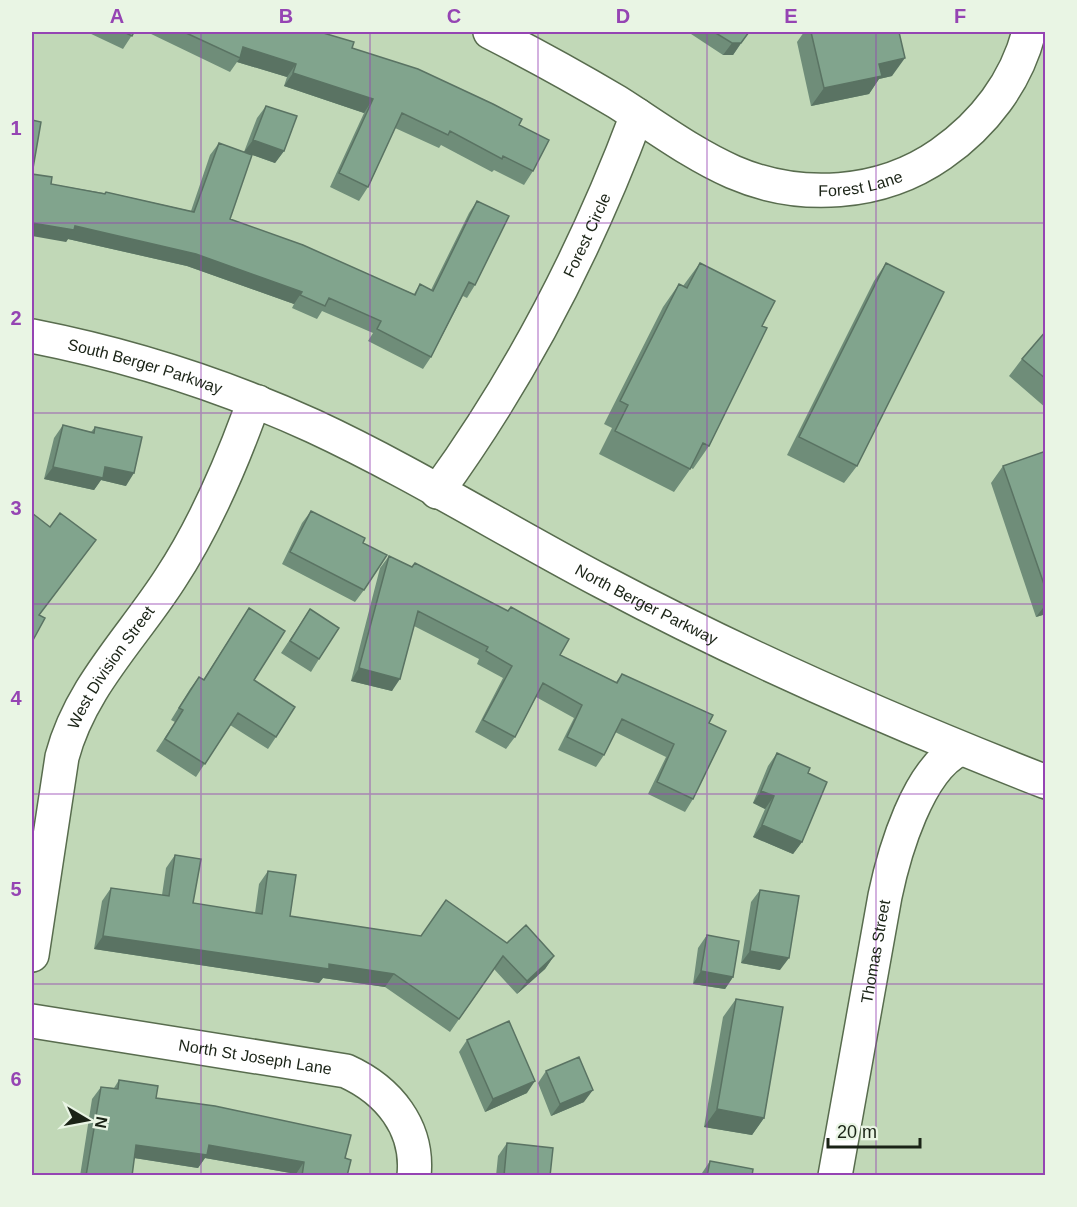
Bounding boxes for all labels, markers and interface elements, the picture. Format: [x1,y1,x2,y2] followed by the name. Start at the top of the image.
[110,5,124,27] text: A
[279,5,293,27] text: B
[447,5,461,27] text: C
[616,5,630,27] text: D
[784,5,798,27] text: E
[954,5,966,27] text: F
[10,117,22,139] text: 1
[818,167,905,199] street label: Forest Lane
[560,190,613,280] street label: Forest Circle
[10,307,22,329] text: 2
[66,335,225,397] street label: South Berger Parkway
[10,497,22,519] text: 3
[573,560,721,647] street label: North Berger Parkway
[64,602,157,731] street label: West Division Street
[10,687,22,709] text: 4
[10,878,22,900] text: 5
[857,898,893,1005] street label: Thomas Street
[177,1036,333,1077] street label: North St Joseph Lane
[10,1068,22,1090] text: 6
[57,1090,117,1150] north arrow
[828,1111,920,1149] scale bar
[92,1115,111,1130] text: N
[837,1122,877,1142] text: 20 m

